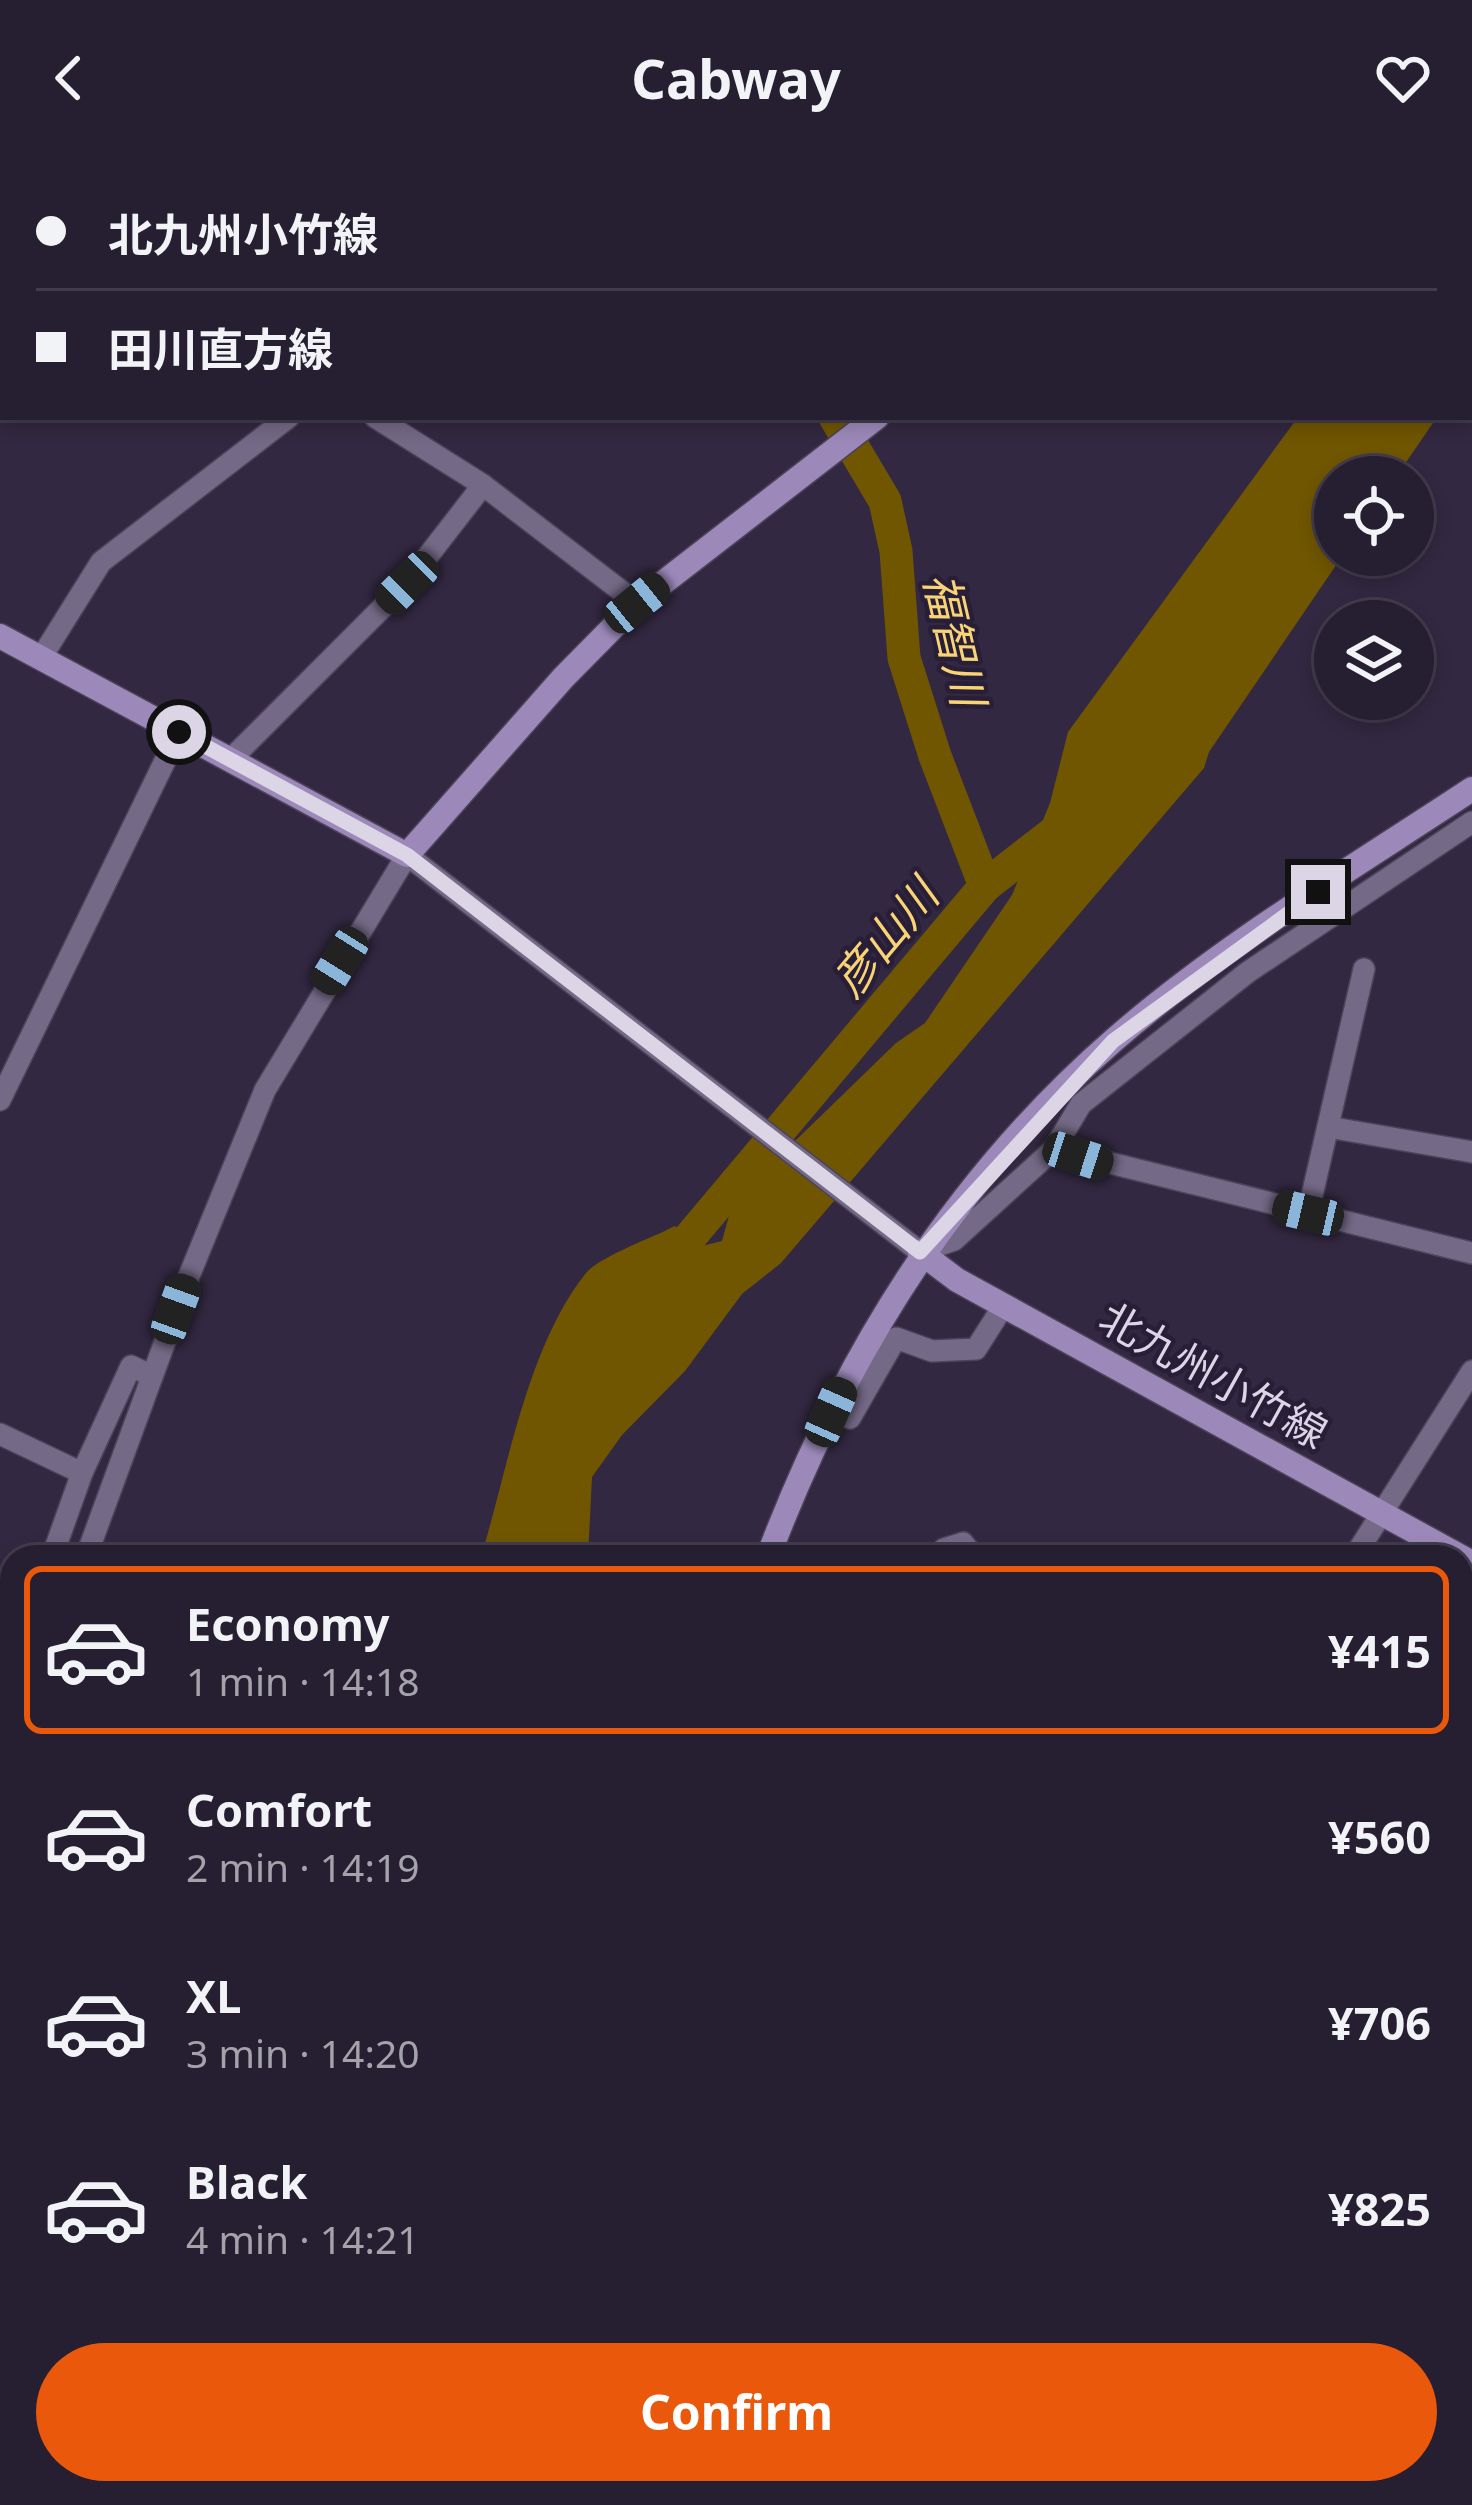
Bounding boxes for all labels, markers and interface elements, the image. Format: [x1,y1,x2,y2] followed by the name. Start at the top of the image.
[631,41,841,115] text: Cabway
[36,45,102,111] icon: back
[1370,45,1436,111] icon: heart
[108,203,378,264] text: 北九州小竹線
[108,318,333,379] text: 田川直方線
[1314,456,1434,720] map controls
[1314,456,1434,576] button: locate
[369,545,445,621] car
[598,566,676,640] car
[911,566,1002,716] water label: 福智川
[1314,600,1434,720] button: layers
[152,705,206,759] route start
[817,863,953,1008] water label: 彦山川
[1291,865,1345,919] route end
[306,921,374,1001] car
[1038,1128,1118,1184] car
[1269,1187,1347,1239] car
[147,1269,205,1349] car
[1090,1288,1338,1460] street label: 北九州小竹線
[800,1372,862,1452] car
[186,1593,390,1654] text: Economy
[42,1596,150,1704] icon: car
[1328,1620,1431,1681] text: ¥415
[186,1654,420,1707] text: 1 min · 14:18
[186,1779,372,1840] text: Comfort
[42,1782,150,1890] icon: car
[1328,1806,1431,1867] text: ¥560
[186,1840,420,1893] text: 2 min · 14:19
[186,1965,241,2026] text: XL
[42,1968,150,2076] icon: car
[1328,1992,1431,2053] text: ¥706
[186,2026,420,2079] text: 3 min · 14:20
[186,2151,307,2212] text: Black
[42,2154,150,2262] icon: car
[1328,2178,1431,2239] text: ¥825
[186,2212,420,2265] text: 4 min · 14:21
[36,2343,1437,2481] button: Confirm

